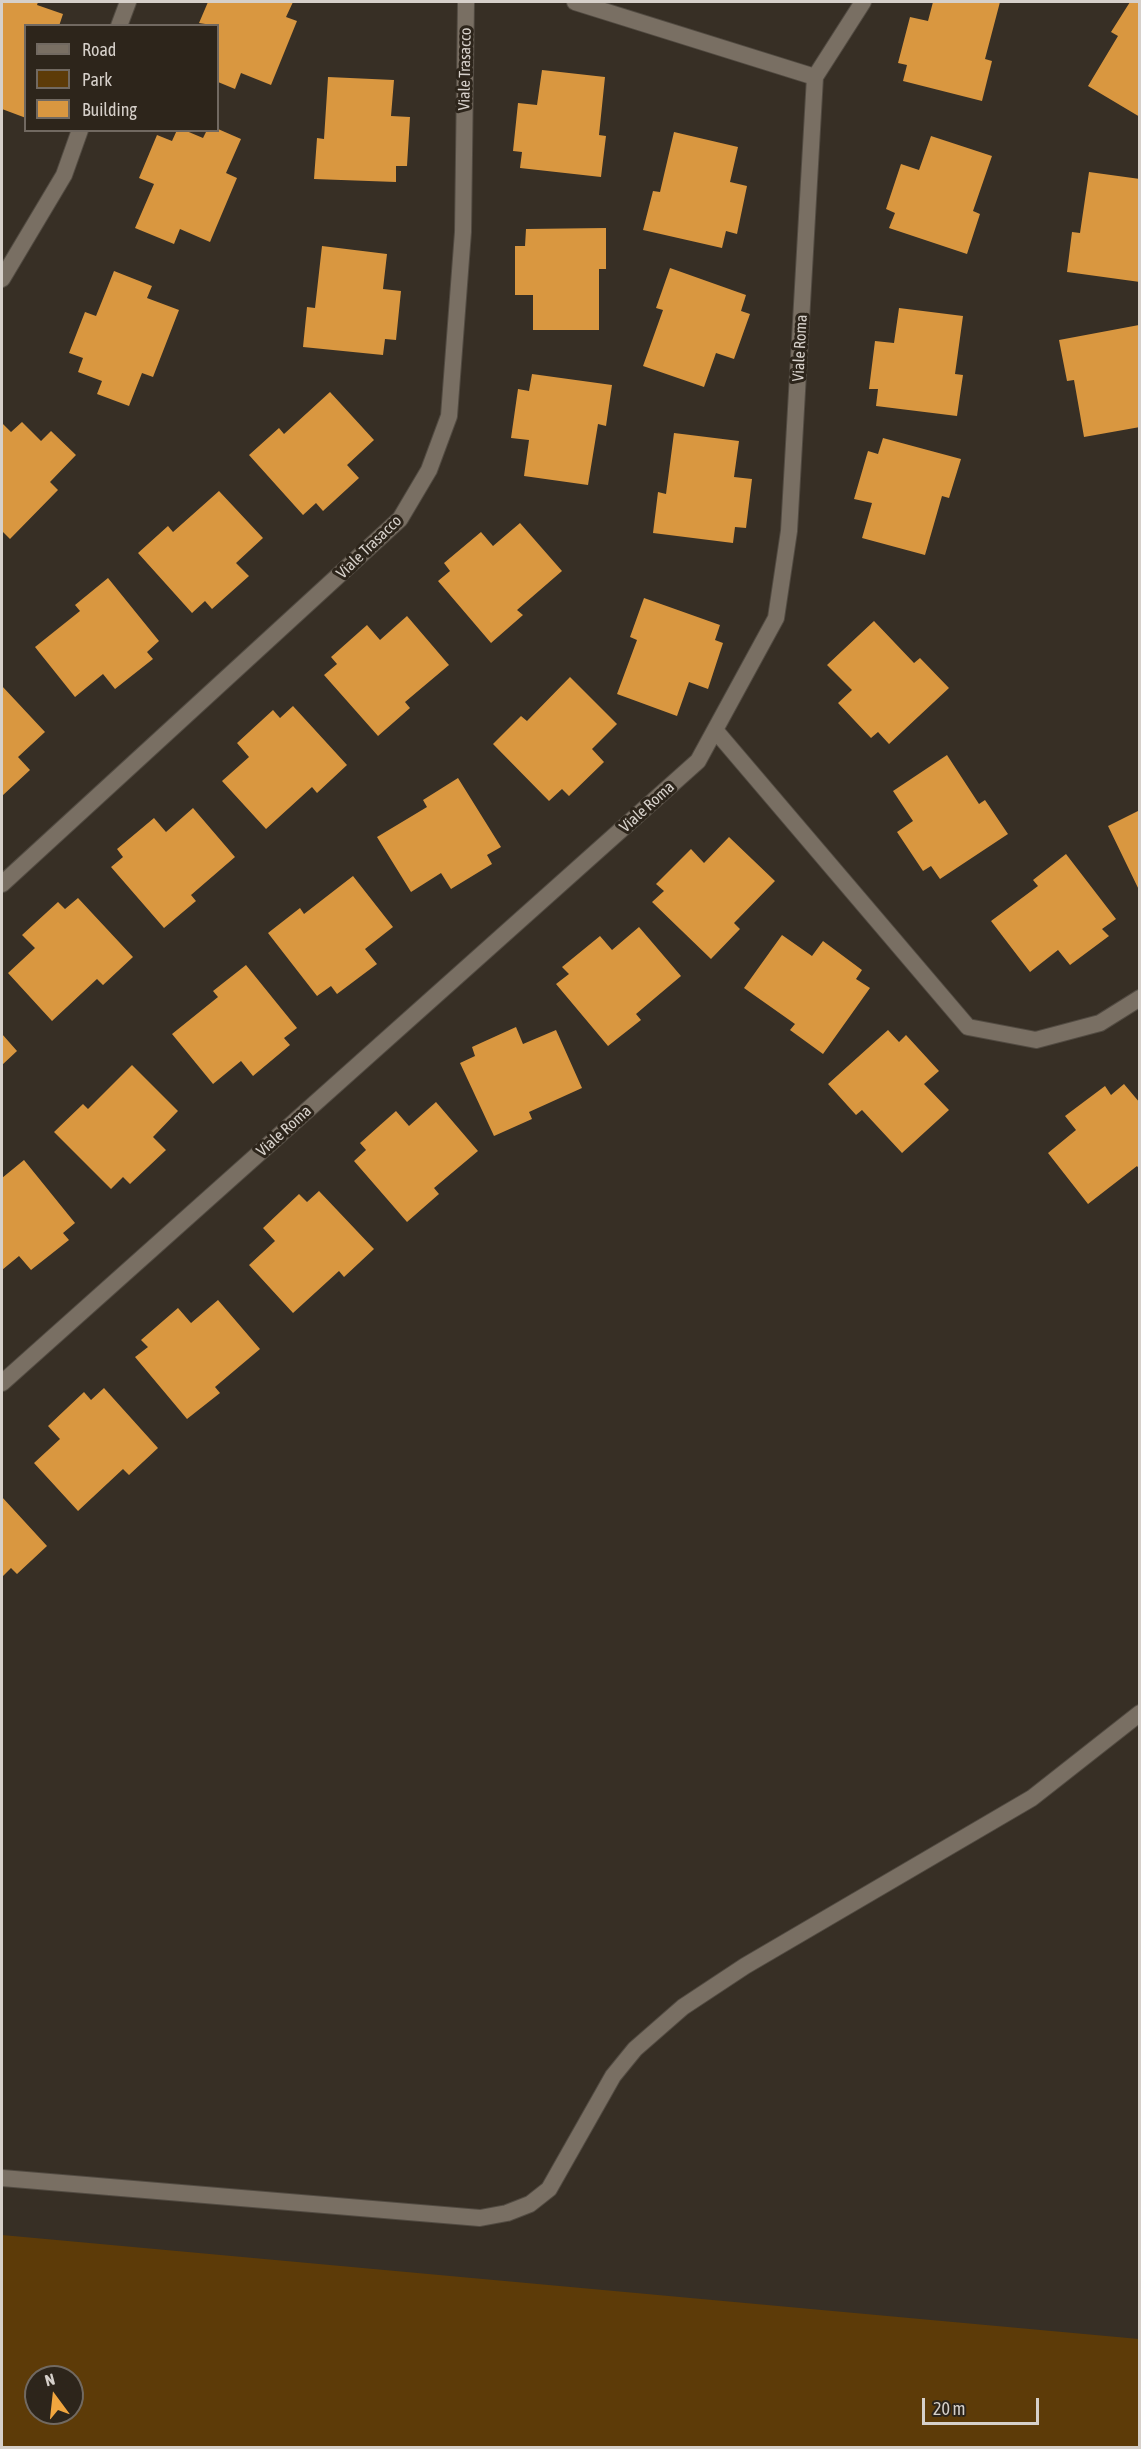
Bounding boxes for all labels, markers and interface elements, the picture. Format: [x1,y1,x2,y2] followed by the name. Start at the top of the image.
[24,24,219,132] legend
[455,27,475,111] street label: Viale Trasacco
[82,39,116,60] text: Road
[82,69,112,90] text: Park
[82,99,137,120] text: Building
[789,314,811,382] street label: Viale Roma
[333,511,405,583] street label: Viale Trasacco
[616,777,678,837] street label: Viale Roma
[253,1101,315,1161] street label: Viale Roma
[24,2365,84,2425] north arrow
[43,2370,57,2389] text: N
[925,2386,1042,2424] scale bar
[933,2398,965,2419] text: 20 m

